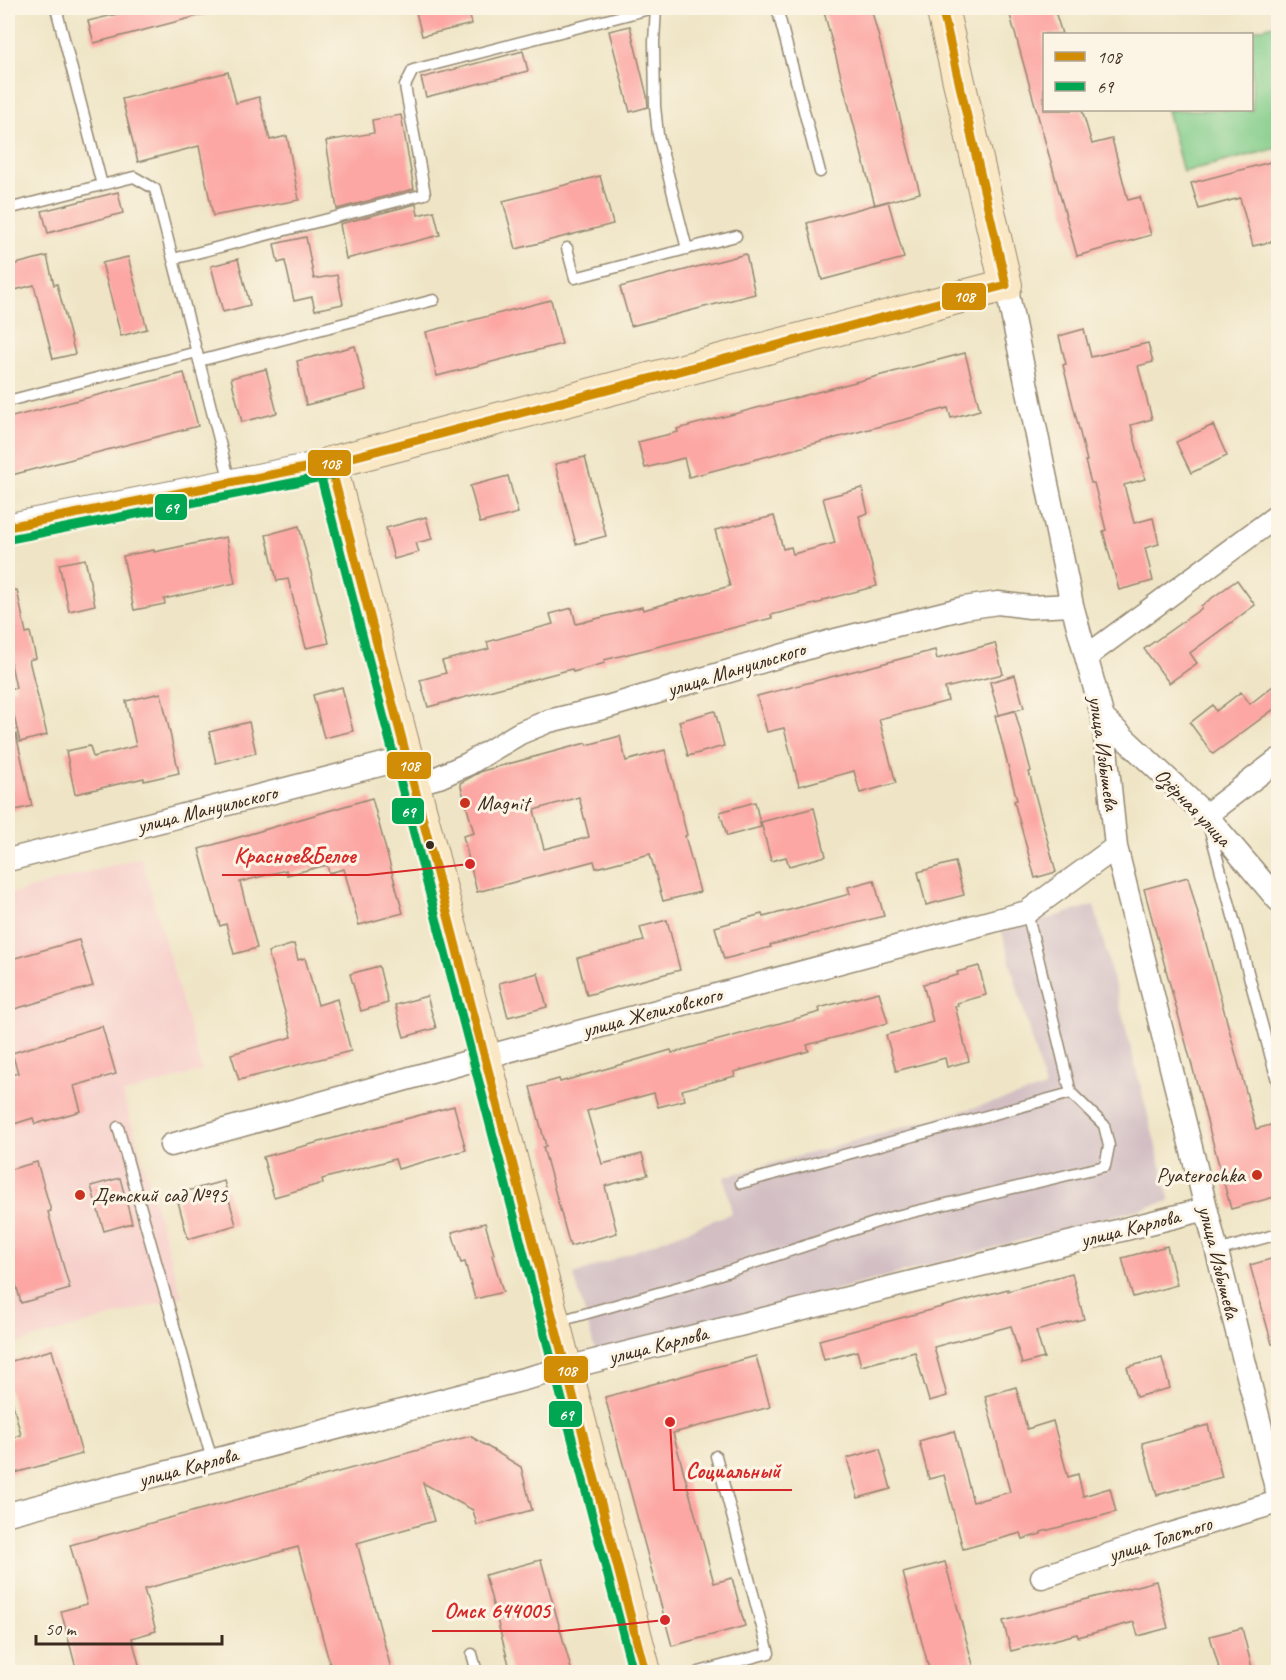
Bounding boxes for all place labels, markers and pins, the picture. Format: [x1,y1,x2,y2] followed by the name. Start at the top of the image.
[477,790,532,816] place label: Magnit
[458,796,472,810] marker: Magnit
[222,835,368,875] callout: Красное&Белое
[424,839,436,851] unlabelled marker
[1157,1162,1247,1188] place label: Pyaterochka
[1250,1168,1264,1182] marker: Pyaterochka
[92,1182,229,1208] place label: Детский сад №95
[73,1188,87,1202] marker: Детский сад №95
[674,1450,792,1490] callout: Социальный
[432,1591,562,1631] callout: Омск 644005

